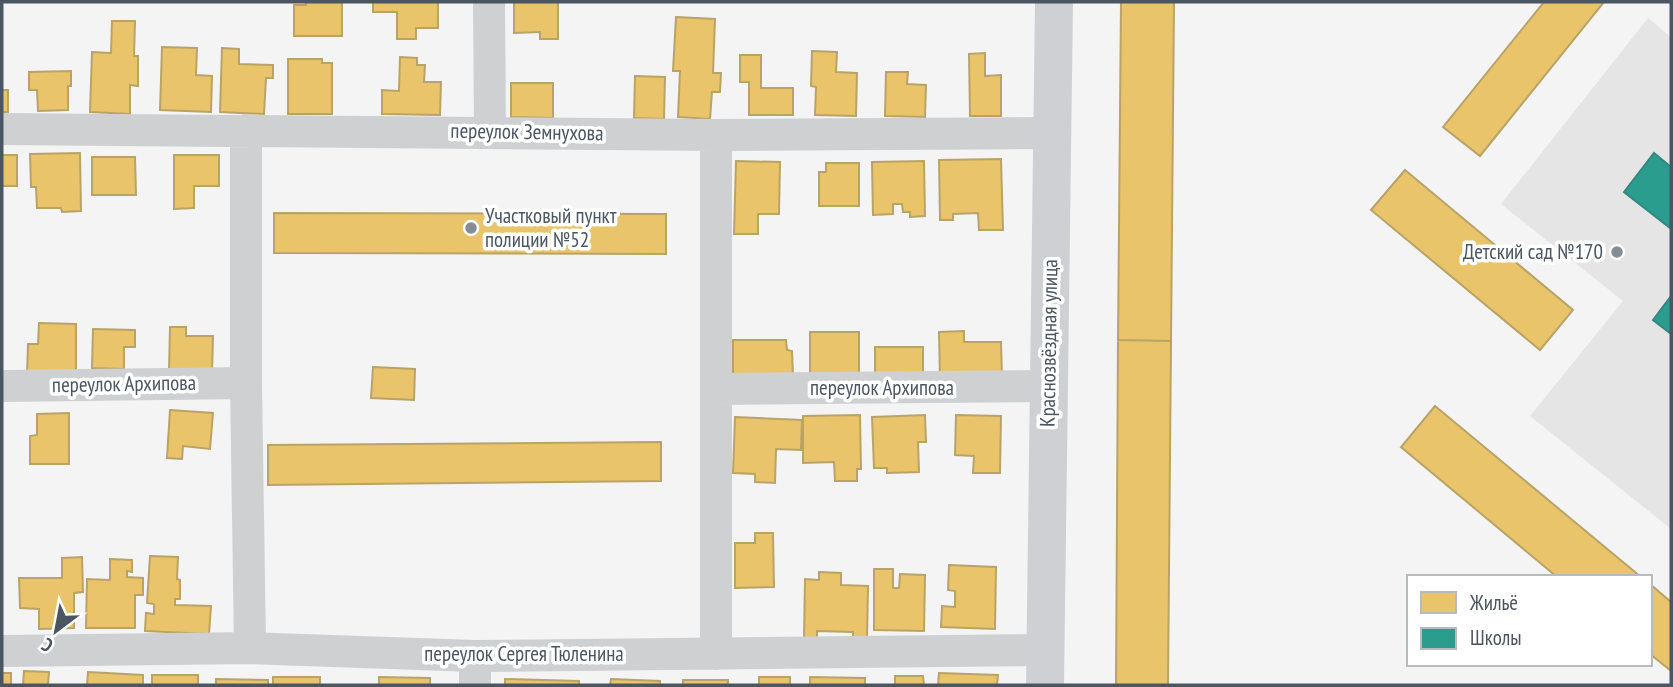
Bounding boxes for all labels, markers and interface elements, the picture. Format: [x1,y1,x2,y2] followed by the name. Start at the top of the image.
[450,117,604,146] street label: переулок Земнухова
[485,202,617,253] place label: Участковый пункт полиции №52
[463,220,479,236] marker: Участковый пункт полиции №52
[1463,238,1603,265] place label: Детский сад №170
[1609,244,1625,260] marker: Детский сад №170
[1034,259,1063,427] street label: Краснозвёздная улица
[52,369,196,398] street label: переулок Архипова
[810,374,954,401] street label: переулок Архипова
[1407,575,1652,666] legend
[1469,589,1518,616] text: Жильё
[21,596,91,666] north arrow
[1470,624,1522,651] text: Школы
[37,633,57,658] text: С
[424,640,624,667] street label: переулок Сергея Тюленина

